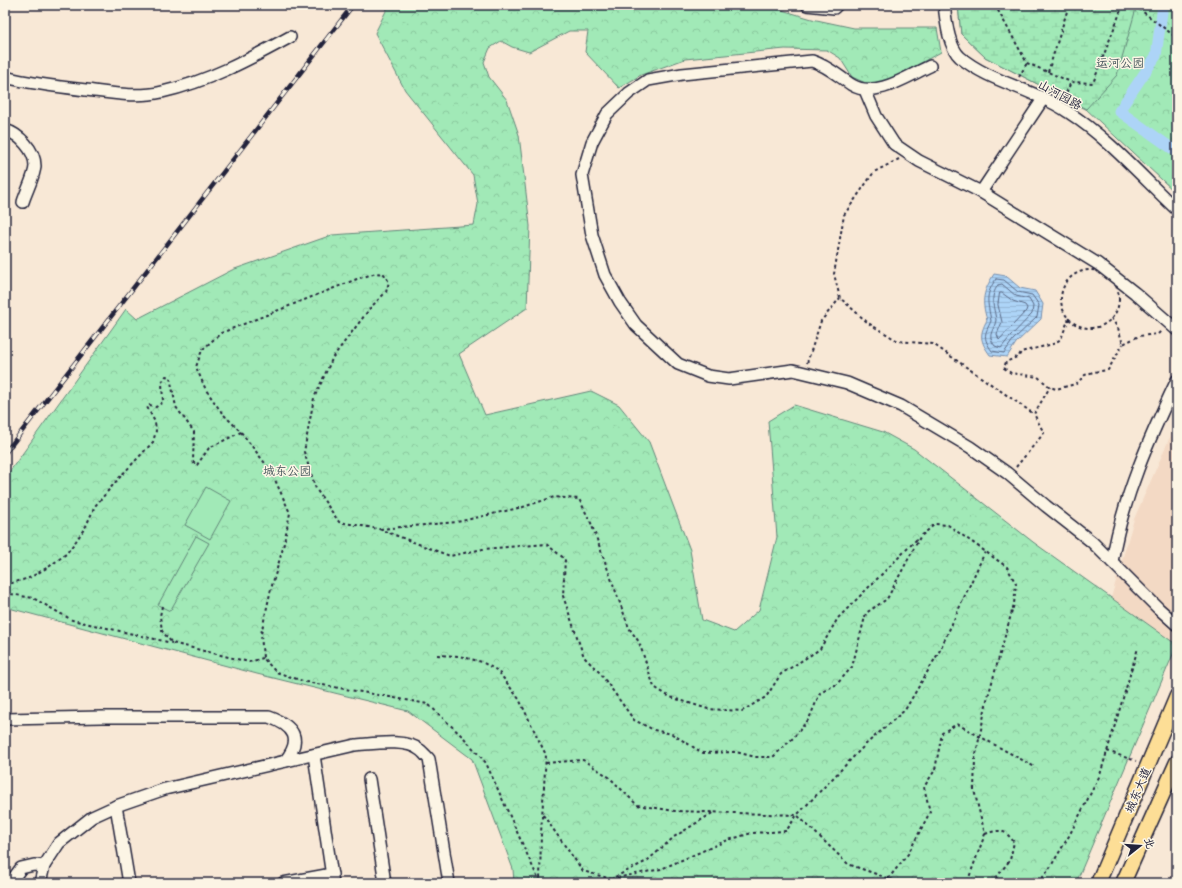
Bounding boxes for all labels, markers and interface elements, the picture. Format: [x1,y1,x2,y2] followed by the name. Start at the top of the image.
[1096,53,1144,71] park label: 运河公园
[1035,75,1086,114] street label: 山河园路
[263,461,311,479] park label: 城东公园
[1119,764,1155,815] street label: 城东大道
[1120,826,1160,866] north arrow
[1140,835,1160,851] text: 北

